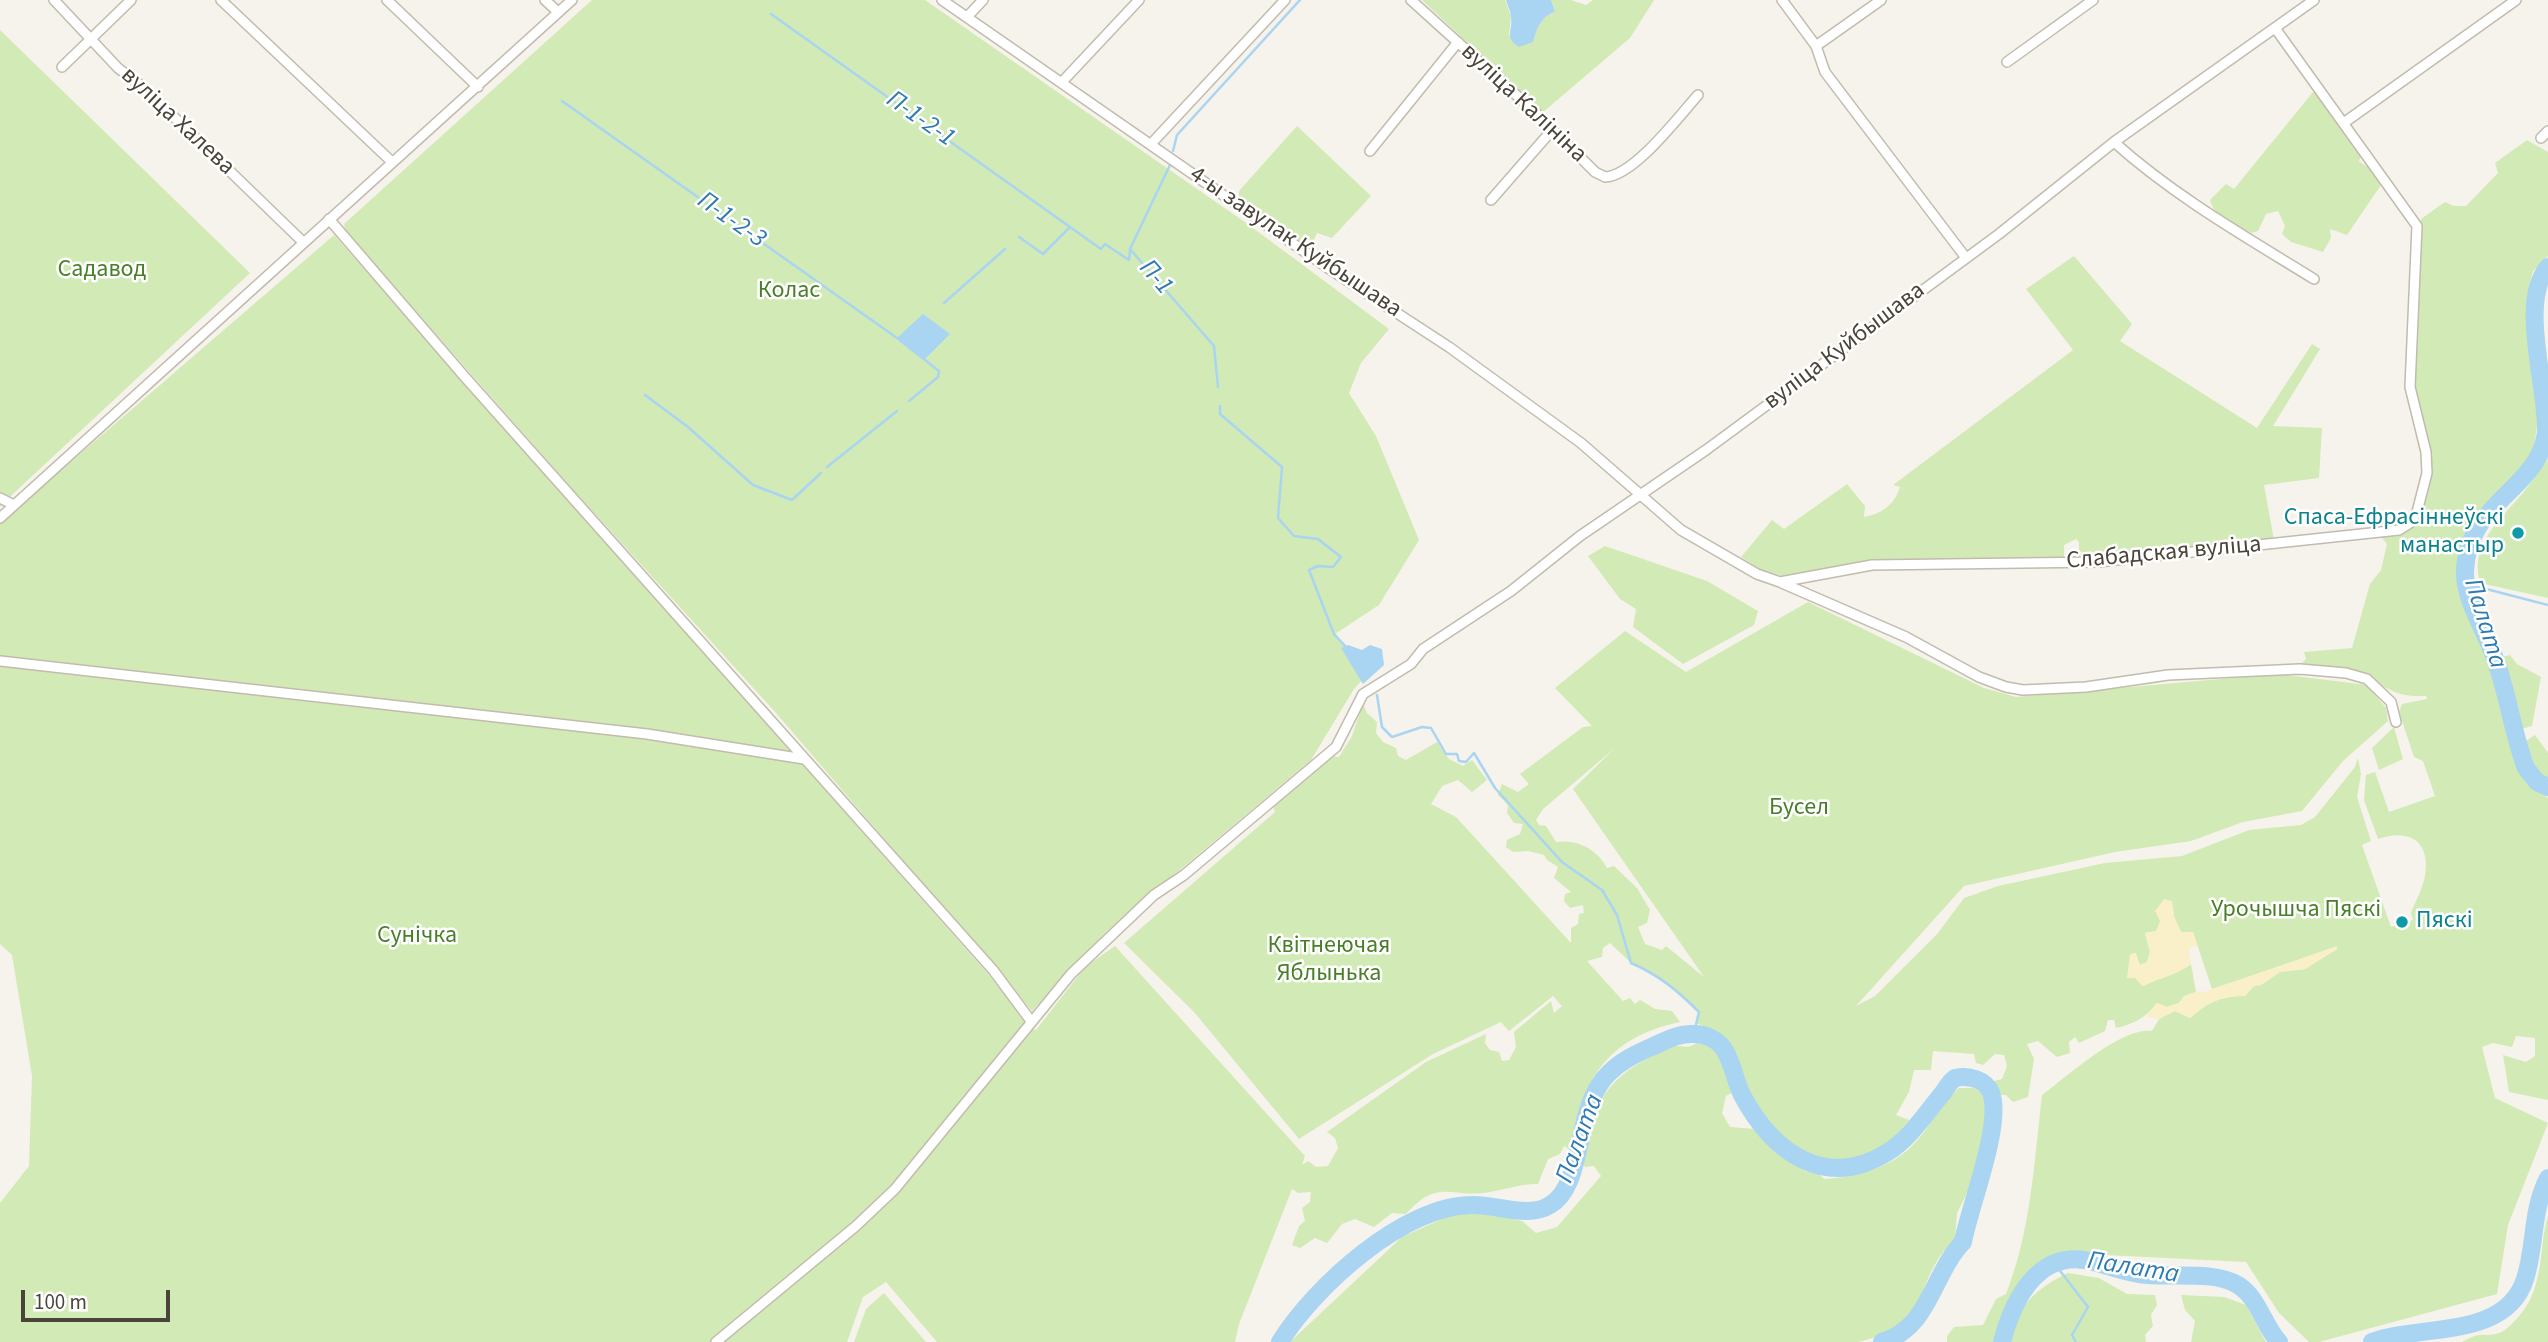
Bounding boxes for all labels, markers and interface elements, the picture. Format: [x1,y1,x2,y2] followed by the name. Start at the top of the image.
[1454,38,1592,170] street label: вуліца Калініна
[114,62,240,182] street label: вуліца Халева
[880,85,960,155] water label: П-1-2-1
[1183,161,1407,325] street label: 4-ы завулак Куйбышава
[691,186,771,256] water label: П-1-2-3
[1131,254,1179,302] water label: П-1
[58,257,146,285] park label: Садавод
[1759,277,1931,417] street label: вуліца Куйбышава
[758,278,820,306] park label: Колас
[2284,505,2504,561] place label: Спаса-Ефрасіннеўскі манастыр
[2510,525,2526,541] marker: Спаса-Ефрасіннеўскі манастыр
[2065,531,2263,577] street label: Слабадская вуліца
[2456,575,2512,673] water label: Палата
[1769,795,1829,823] park label: Бусел
[2211,897,2381,925] park label: Урочышча Пяскі
[2416,908,2473,936] place label: Пяскі
[2394,914,2410,930] marker: Пяскі
[377,923,457,951] park label: Сунічка
[1268,933,1390,989] park label: Квітнеючая Яблынька
[1551,1090,1611,1188] water label: Палата
[2085,1246,2181,1292] water label: Палата
[24,1276,173,1320] scale bar
[34,1287,87,1317] text: 100 m

